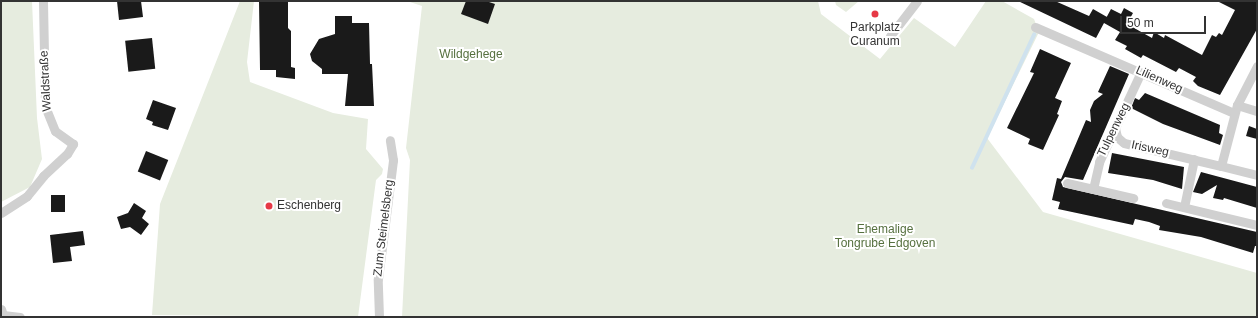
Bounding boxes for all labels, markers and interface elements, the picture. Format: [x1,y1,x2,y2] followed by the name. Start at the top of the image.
[1122,8,1208,34] scale bar
[870,9,880,19] marker: Parkplatz Curanum
[1127,16,1154,30] text: 50 m
[850,21,900,49] place label: Parkplatz Curanum
[439,48,503,62] park label: Wildgehege
[37,50,55,112] street label: Waldstraße
[1133,63,1185,97] street label: Lilienweg
[1095,101,1133,159] street label: Tulpenweg
[1130,138,1170,160] street label: Irisweg
[371,179,397,277] street label: Zum Steimelsberg
[277,199,341,213] place label: Eschenberg
[264,201,274,211] marker: Eschenberg
[835,223,935,251] park label: Ehemalige Tongrube Edgoven

